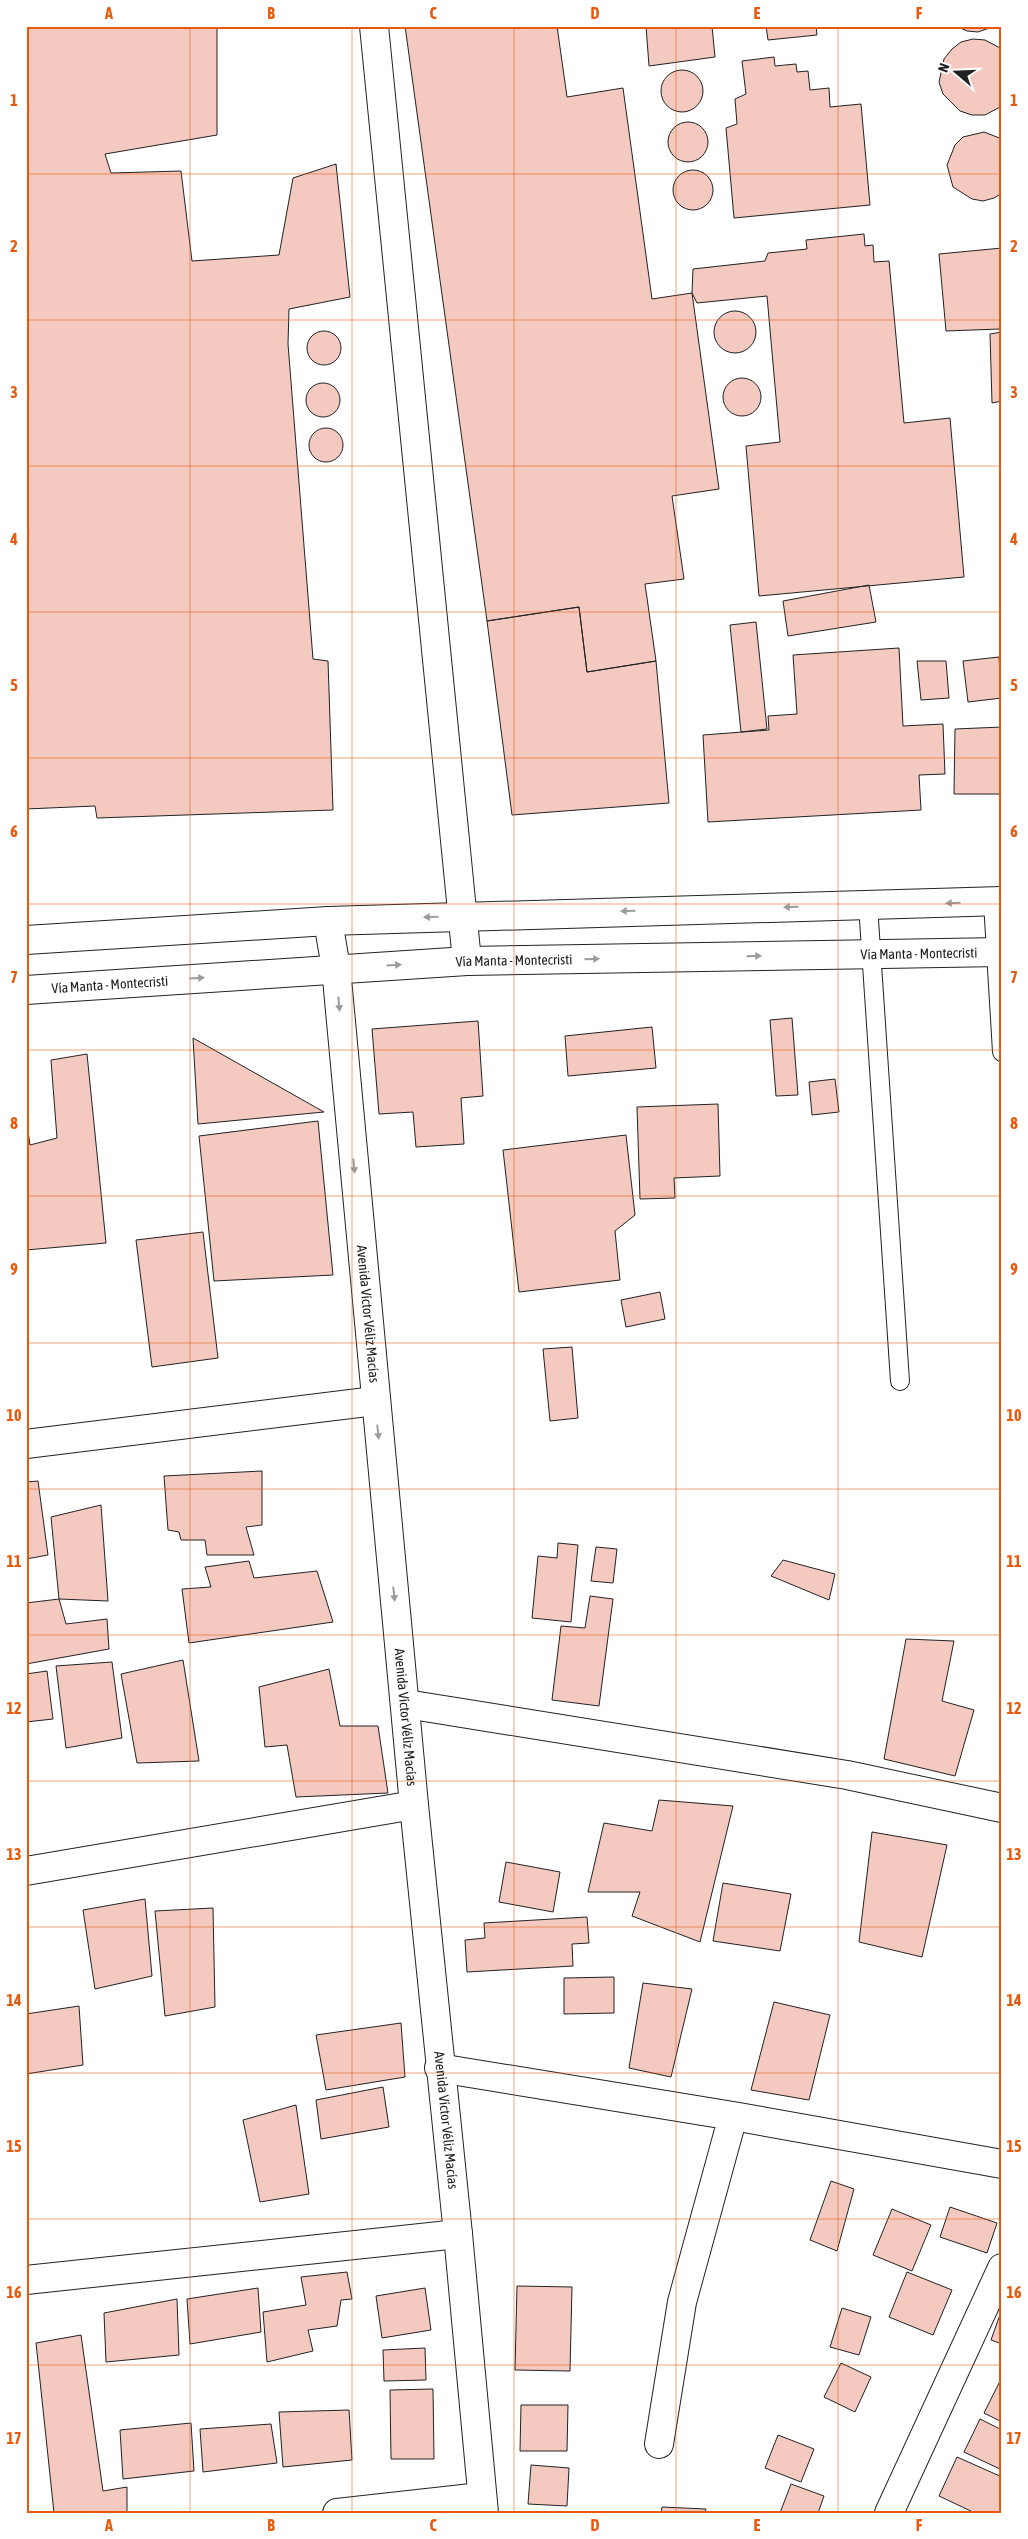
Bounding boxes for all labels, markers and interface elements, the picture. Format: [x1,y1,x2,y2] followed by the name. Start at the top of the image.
[104,4,113,22] text: A
[267,4,275,22] text: B
[429,4,437,22] text: C
[591,4,600,22] text: D
[754,4,761,22] text: E
[916,4,923,22] text: F
[930,48,980,98] north arrow
[935,61,953,74] text: N
[10,91,18,109] text: 1
[1010,91,1018,109] text: 1
[10,237,18,255] text: 2
[1010,237,1018,255] text: 2
[10,383,18,401] text: 3
[1010,383,1018,401] text: 3
[9,530,18,548] text: 4
[1009,530,1018,548] text: 4
[10,676,18,694] text: 5
[1010,676,1018,694] text: 5
[10,822,18,840] text: 6
[1010,822,1018,840] text: 6
[945,899,961,907] one-way arrow
[782,904,798,912] one-way arrow
[620,908,636,916] one-way arrow
[422,913,438,921] one-way arrow
[860,944,978,962] street label: Vía Manta - Montecristi
[455,951,573,970] street label: Vía Manta - Montecristi
[746,952,762,960] one-way arrow
[584,955,600,963] one-way arrow
[386,961,402,969] one-way arrow
[10,968,18,986] text: 7
[1010,968,1018,986] text: 7
[51,973,169,996] street label: Vía Manta - Montecristi
[189,974,205,982] one-way arrow
[335,996,343,1012] one-way arrow
[10,1114,18,1132] text: 8
[1010,1114,1018,1132] text: 8
[350,1158,358,1174] one-way arrow
[354,1244,383,1384] street label: Avenida Víctor Véliz Macías
[10,1260,18,1278] text: 9
[1010,1260,1018,1278] text: 9
[6,1406,22,1424] text: 10
[1006,1406,1022,1424] text: 10
[374,1424,382,1440] one-way arrow
[6,1552,22,1570] text: 11
[1006,1552,1022,1570] text: 11
[391,1586,399,1602] one-way arrow
[391,1647,420,1787] street label: Avenida Víctor Véliz Macías
[6,1699,22,1717] text: 12
[1006,1699,1022,1717] text: 12
[6,1845,22,1863] text: 13
[1006,1845,1022,1863] text: 13
[6,1991,22,2009] text: 14
[1006,1991,1022,2009] text: 14
[431,2050,461,2190] street label: Avenida Víctor Véliz Macías
[6,2137,22,2155] text: 15
[1006,2137,1022,2155] text: 15
[6,2283,22,2301] text: 16
[1006,2283,1022,2301] text: 16
[6,2429,22,2447] text: 17
[1006,2429,1022,2447] text: 17
[104,2516,113,2534] text: A
[267,2516,275,2534] text: B
[429,2516,437,2534] text: C
[591,2516,600,2534] text: D
[754,2516,761,2534] text: E
[916,2516,923,2534] text: F

